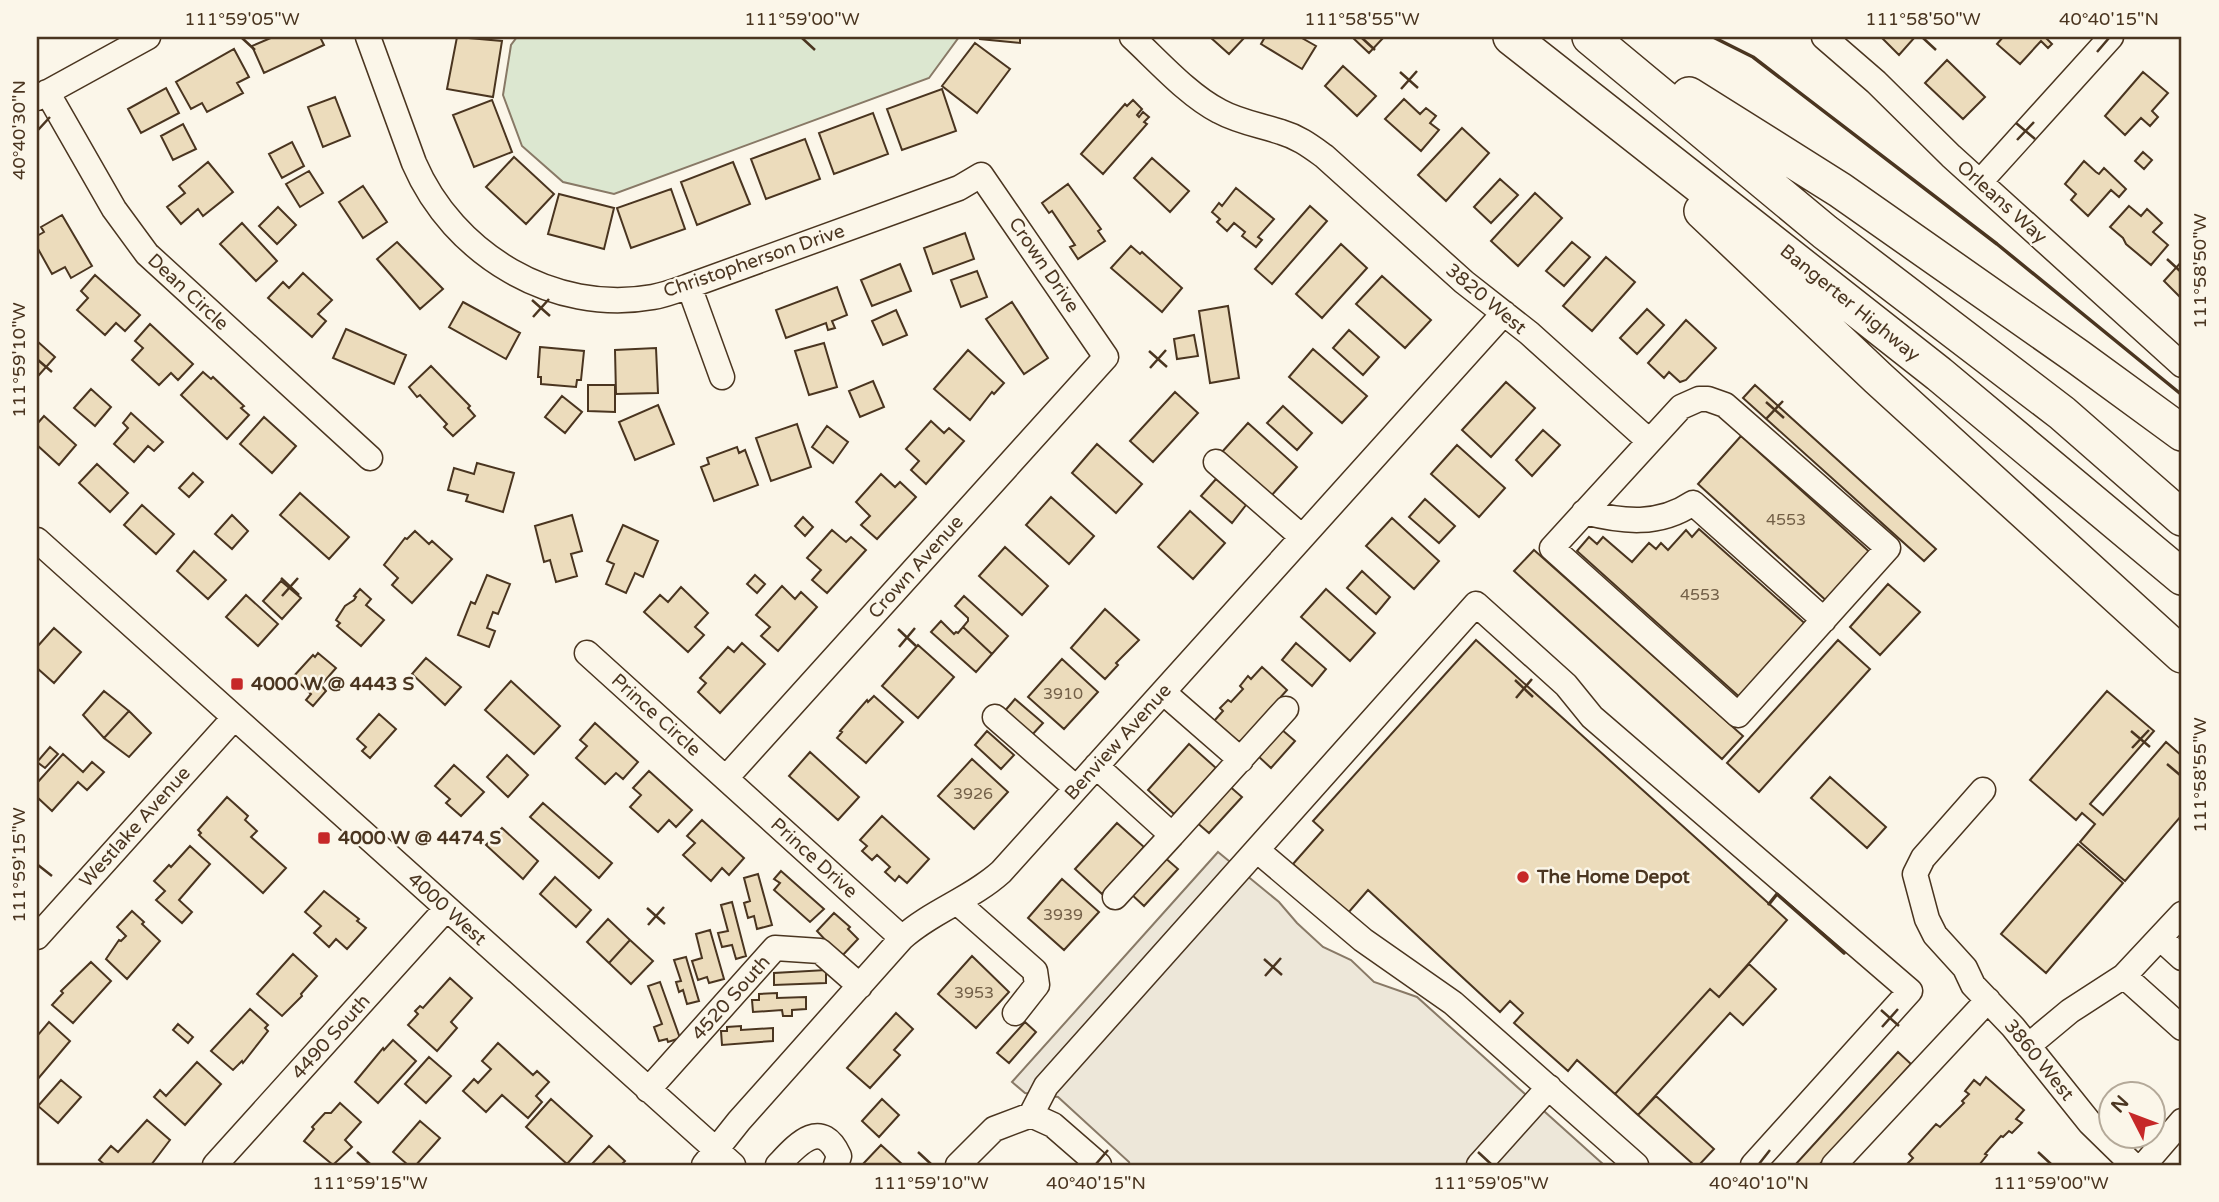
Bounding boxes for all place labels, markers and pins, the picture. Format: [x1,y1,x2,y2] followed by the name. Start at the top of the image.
[251,673,414,695] place label: 4000 W @ 4443 S
[229,676,245,692] marker: 4000 W @ 4443 S
[338,827,501,849] place label: 4000 W @ 4474 S
[316,830,332,846] marker: 4000 W @ 4474 S
[1536,866,1691,889] place label: The Home Depot
[1515,869,1531,885] marker: The Home Depot

